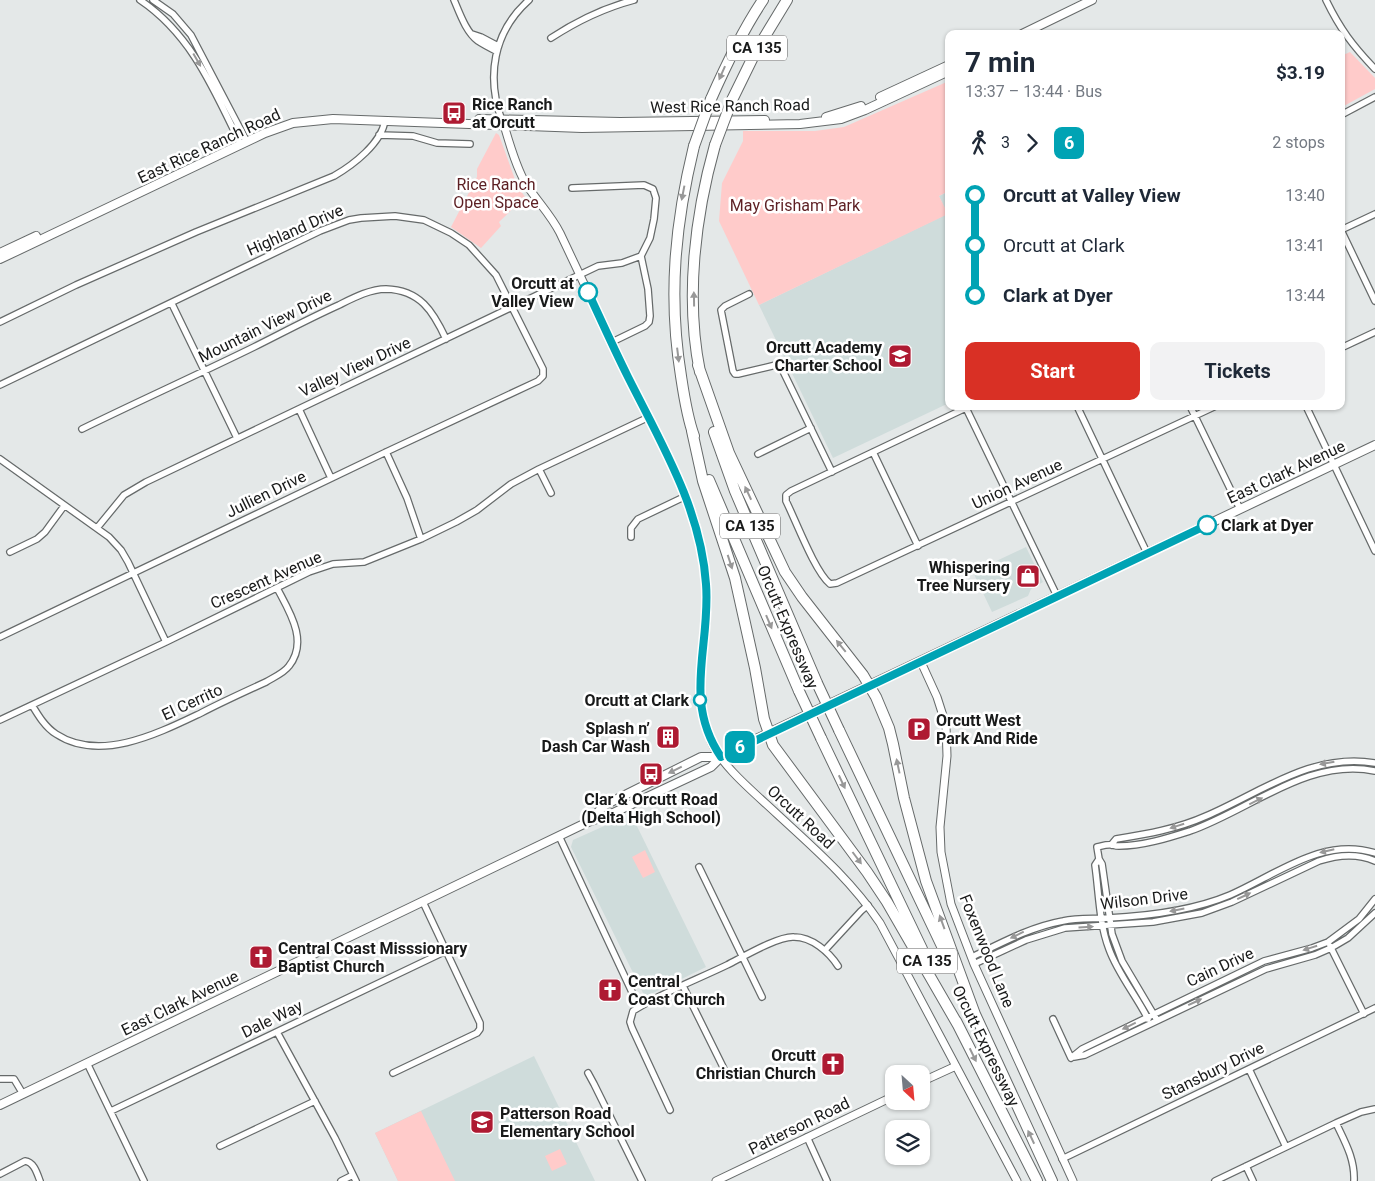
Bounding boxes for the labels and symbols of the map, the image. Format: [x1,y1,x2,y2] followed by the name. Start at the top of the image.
[727,36,787,60] road number: CA 135
[193,53,202,67] one-way arrow
[718,66,726,80] one-way arrow
[472,95,553,132] place label: Rice Ranch at Orcutt
[650,95,810,117] street label: West Rice Ranch Road
[441,100,467,126] bus stop icon: Rice Ranch at Orcutt
[135,105,283,187] street label: East Rice Ranch Road
[453,175,539,212] park label: Rice Ranch Open Space
[679,186,687,201] one-way arrow
[730,196,861,215] park label: May Grisham Park
[244,200,346,260] street label: Highland Drive
[491,274,575,311] place label: Orcutt at Valley View
[578,282,598,302] marker: Orcutt at Valley View
[195,285,335,367] street label: Mountain View Drive
[690,291,698,307] one-way arrow
[296,333,414,401] street label: Valley View Drive
[766,338,883,375] place label: Orcutt Academy Charter School
[887,343,913,369] school or university icon: Orcutt Academy Charter School
[674,347,682,363] one-way arrow
[1224,436,1348,508] street label: East Clark Avenue
[969,455,1065,513] street label: Union Avenue
[223,466,309,522] street label: Jullien Drive
[743,486,751,500] one-way arrow
[720,514,780,538] road number: CA 135
[1197,515,1217,535] marker: Clark at Dyer
[1221,516,1314,535] place label: Clark at Dyer
[207,547,325,613] street label: Crescent Avenue
[726,554,734,569] one-way arrow
[917,558,1011,595] place label: Whispering Tree Nursery
[753,562,823,692] street label: Orcutt Expressway
[1015,563,1041,589] shop icon: Whispering Tree Nursery
[766,615,774,629] one-way arrow
[835,640,846,653] one-way arrow
[159,680,225,724] street label: El Cerrito
[585,691,689,710] place label: Orcutt at Clark
[693,693,707,707] marker: Orcutt at Clark
[936,711,1038,748] place label: Orcutt West Park And Ride
[906,716,932,742] parking icon: Orcutt West Park And Ride
[542,719,650,756] place label: Splash n’ Dash Car Wash
[655,724,681,750] building icon: Splash n’ Dash Car Wash
[724,731,756,763] line badge: 6
[893,758,901,774] one-way arrow
[1318,760,1334,768] one-way arrow
[638,761,664,787] bus stop icon: Clar & Orcutt Road (Delta High School)
[668,766,682,774] one-way arrow
[837,775,846,790] one-way arrow
[764,781,838,853] street label: Orcutt Road
[581,790,721,827] place label: Clar & Orcutt Road (Delta High School)
[1249,796,1263,804] one-way arrow
[1170,823,1185,831] one-way arrow
[1320,847,1335,855] one-way arrow
[852,851,863,864] one-way arrow
[1099,884,1189,914] street label: Wilson Drive
[956,892,1018,1010] street label: Foxenwood Lane
[1237,892,1251,900] one-way arrow
[1168,907,1184,915] one-way arrow
[938,914,946,929] one-way arrow
[1078,922,1094,930] one-way arrow
[1010,932,1024,940] one-way arrow
[278,939,468,976] place label: Central Coast Misssionary Baptist Church
[1183,943,1257,991] street label: Cain Drive
[248,944,274,970] church icon: Central Coast Misssionary Baptist Church
[1302,945,1317,953] one-way arrow
[897,948,957,974] road number: CA 135
[118,966,242,1040] street label: East Clark Avenue
[628,972,725,1009] place label: Central Coast Church
[597,977,623,1003] church icon: Central Coast Church
[948,982,1024,1110] street label: Orcutt Expressway
[238,996,306,1042] street label: Dale Way
[1188,998,1202,1006] one-way arrow
[1121,1022,1136,1030] one-way arrow
[1159,1038,1267,1104] street label: Stansbury Drive
[696,1046,817,1083] place label: Orcutt Christian Church
[969,1048,977,1062] one-way arrow
[820,1051,846,1077] church icon: Orcutt Christian Church
[885,1065,930,1110] north arrow
[745,1093,853,1159] street label: Patterson Road
[500,1104,635,1141] place label: Patterson Road Elementary School
[469,1109,495,1135] school or university icon: Patterson Road Elementary School
[1027,1130,1035,1144] one-way arrow

